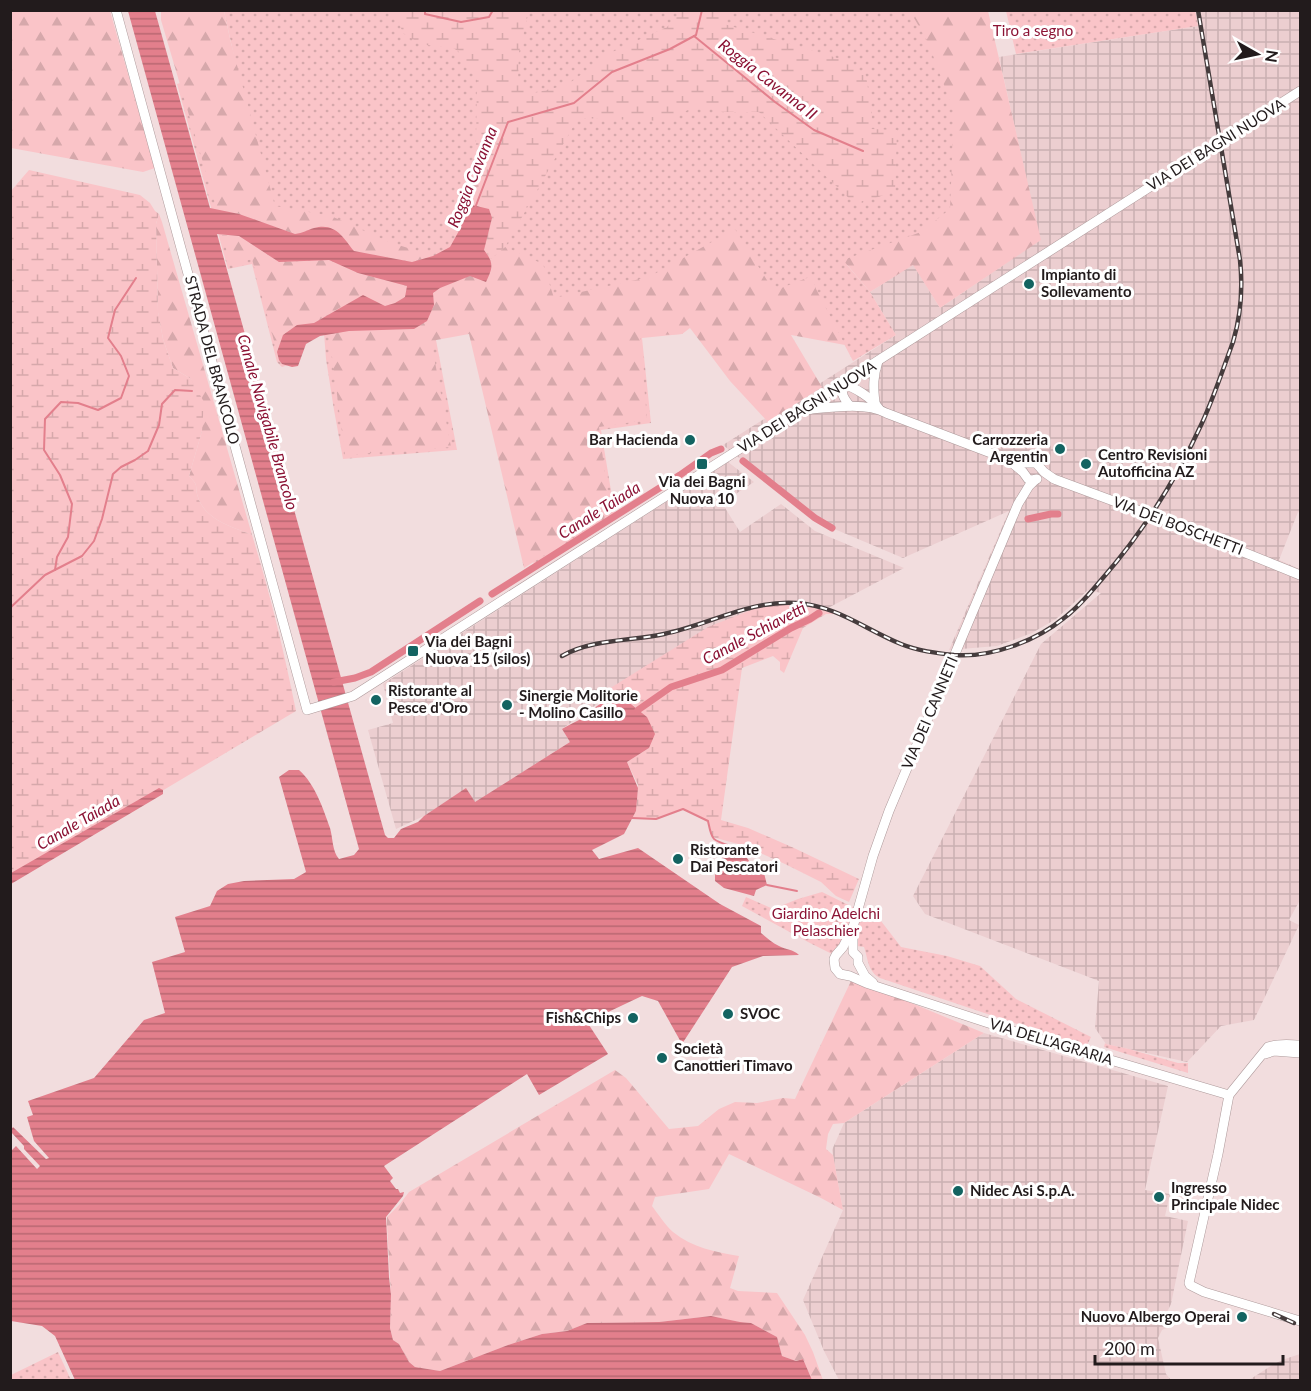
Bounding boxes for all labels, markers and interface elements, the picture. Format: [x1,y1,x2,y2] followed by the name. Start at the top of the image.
[993,21,1073,39] park label: Tiro a segno
[1227,24,1287,84] north arrow
[715,34,821,123] water label: Roggia Cavanna II
[1262,49,1283,64] text: N
[1143,94,1289,194] street label: VIA DEI BAGNI NUOVA
[443,124,500,230] water label: Roggia Cavanna
[1041,265,1132,300] place label: Impianto di Sollevamento
[182,273,244,446] street label: STRADA DEL BRANCOLO
[1022,277,1036,291] marker: Impianto di Sollevamento
[234,332,303,512] water label: Canale Navigabile Brancolo
[734,356,880,456] street label: VIA DEI BAGNI NUOVA
[589,430,678,448] place label: Bar Hacienda
[972,430,1048,465] place label: Carrozzeria Argentin
[683,433,697,447] marker: Bar Hacienda
[1053,442,1067,456] marker: Carrozzeria Argentin
[1097,445,1208,480] place label: Centro Revisioni Autofficina AZ
[695,457,709,471] marker: Via dei Bagni Nuova 10
[1079,457,1093,471] marker: Centro Revisioni Autofficina AZ
[657,472,746,507] place label: Via dei Bagni Nuova 10
[554,477,643,542] water label: Canale Taiada
[1111,492,1246,558] street label: VIA DEI BOSCHETTI
[699,597,809,668] water label: Canale Schiavetti
[424,632,530,667] place label: Via dei Bagni Nuova 15 (silos)
[406,644,420,658] marker: Via dei Bagni Nuova 15 (silos)
[897,654,961,772] street label: VIA DEI CANNETI
[388,681,472,716] place label: Ristorante al Pesce d'Oro
[519,686,638,721] place label: Sinergie Molitorie - Molino Casillo
[369,693,383,707] marker: Ristorante al Pesce d'Oro
[500,698,514,712] marker: Sinergie Molitorie - Molino Casillo
[33,790,123,853] water label: Canale Taiada
[690,840,778,875] place label: Ristorante Dai Pescatori
[671,852,685,866] marker: Ristorante Dai Pescatori
[772,904,880,939] park label: Giardino Adelchi Pelaschier
[740,1004,780,1022] place label: SVOC
[721,1007,735,1021] marker: SVOC
[546,1008,621,1026] place label: Fish&Chips
[626,1011,640,1025] marker: Fish&Chips
[987,1014,1116,1069] street label: VIA DELL'AGRARIA
[674,1039,793,1074] place label: Società Canottieri Timavo
[655,1051,669,1065] marker: Società Canottieri Timavo
[1171,1178,1280,1213] place label: Ingresso Principale Nidec
[970,1181,1074,1199] place label: Nidec Asi S.p.A.
[951,1184,965,1198] marker: Nidec Asi S.p.A.
[1152,1190,1166,1204] marker: Ingresso Principale Nidec
[1081,1307,1230,1325] place label: Nuovo Albergo Operai
[1235,1310,1249,1324] marker: Nuovo Albergo Operai
[1095,1328,1282,1366] scale bar
[1104,1337,1155,1359] text: 200 m

